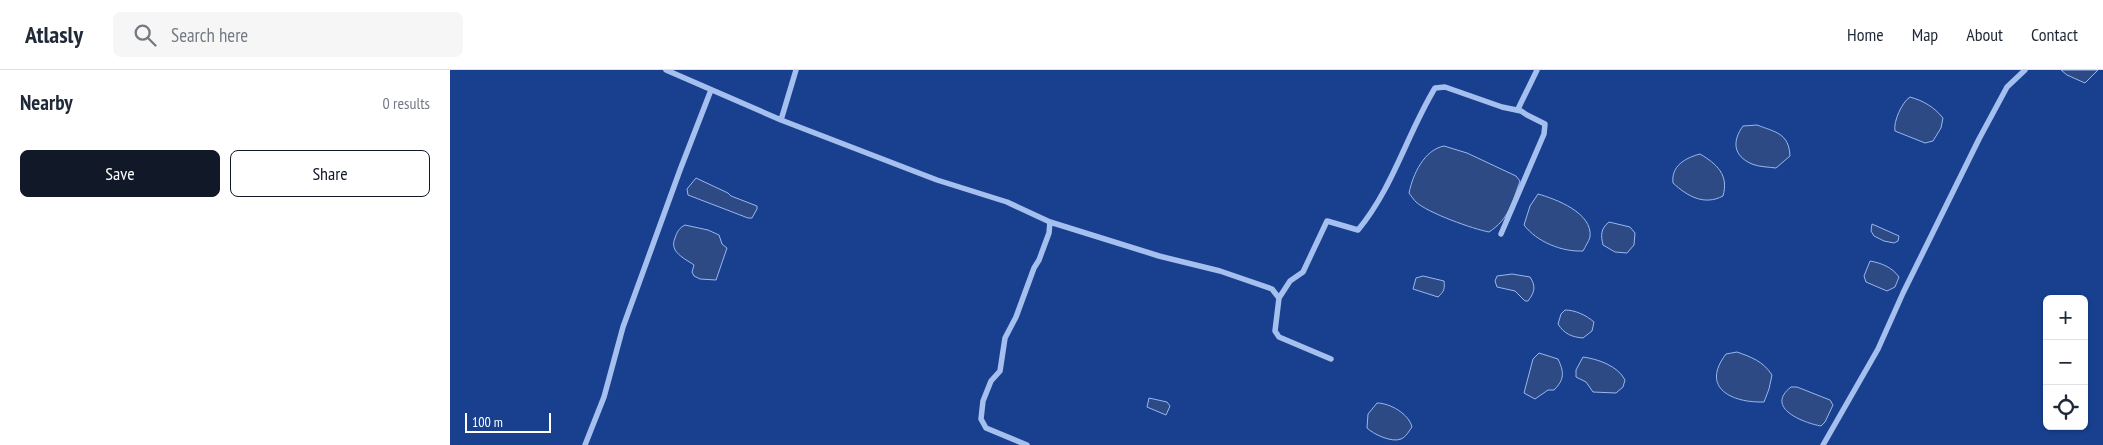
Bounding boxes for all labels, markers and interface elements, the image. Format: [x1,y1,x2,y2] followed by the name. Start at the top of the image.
[113,12,463,57] search box
[25,19,83,50] text: Atlasly
[131,21,159,49] icon: search
[171,23,248,47] text: Search here
[1847,23,1884,46] text: Home
[1912,23,1938,46] text: Map
[1966,23,2003,46] text: About
[2031,23,2078,46] text: Contact
[20,89,73,116] text: Nearby
[383,93,430,113] text: 0 results
[20,150,220,197] button: Save
[230,150,430,197] button: Share
[2043,295,2088,430] map controls
[2043,295,2088,340] button: +
[2043,340,2088,385] button: −
[2043,385,2088,430] button: locate
[465,410,551,433] scale bar
[472,413,503,431] text: 100 m

